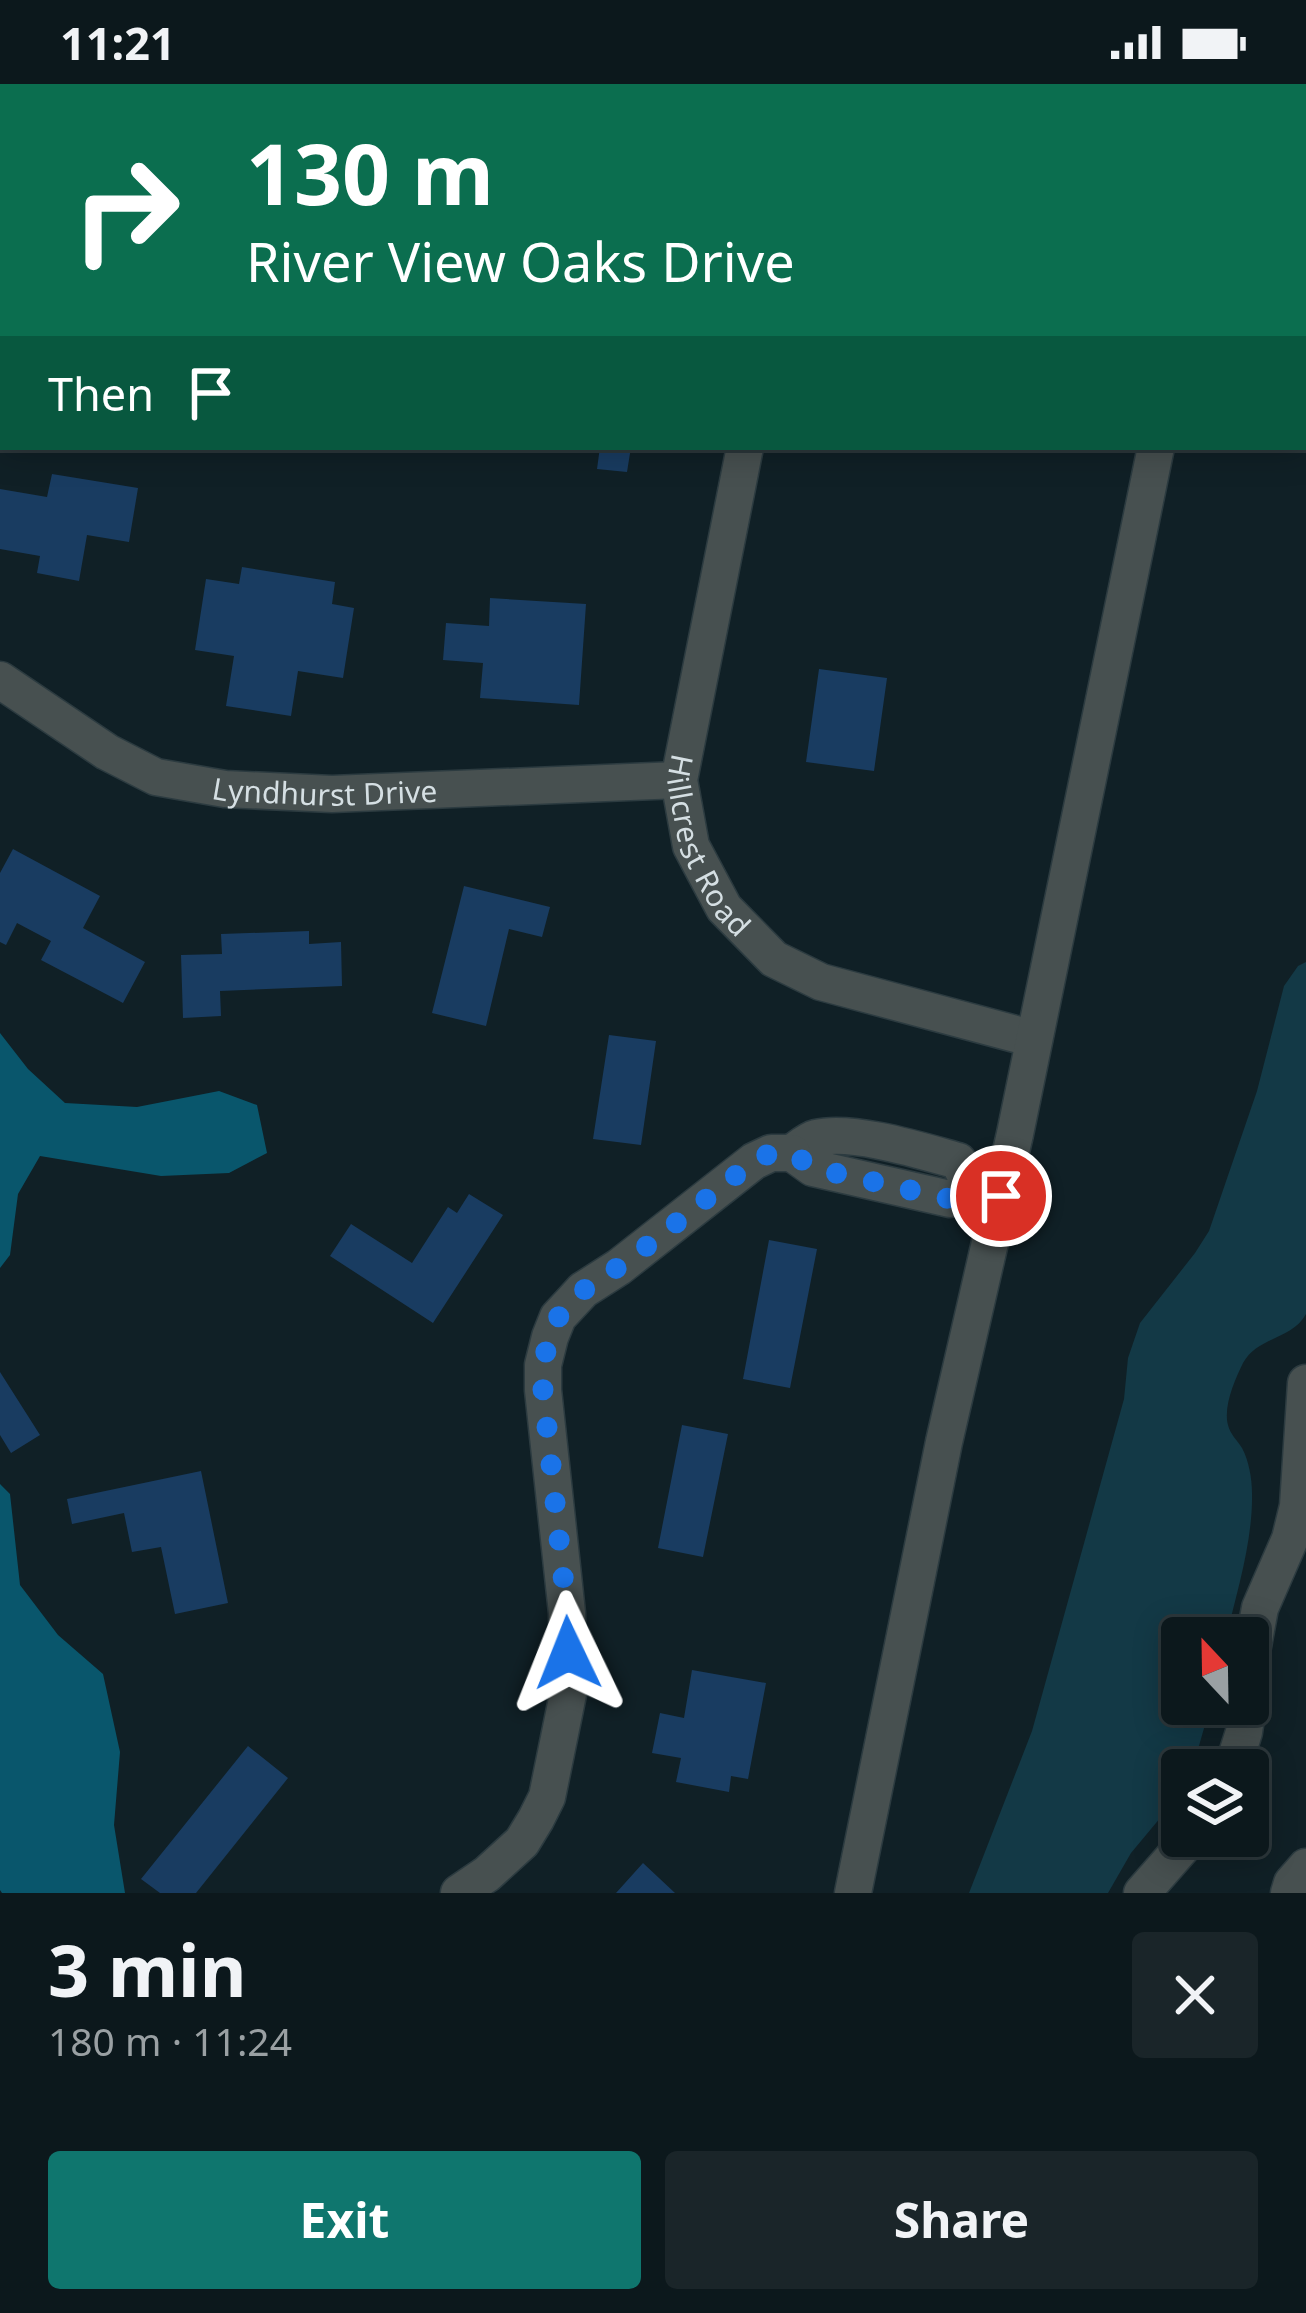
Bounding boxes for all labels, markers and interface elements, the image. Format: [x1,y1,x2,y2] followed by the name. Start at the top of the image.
[60,12,176,73] text: 11:21
[246,115,494,230] text: 130 m
[48,132,204,288] icon: right
[246,224,795,298] text: River View Oaks Drive
[178,360,244,426] icon: arrive
[48,363,154,424] text: Then
[658,751,760,945] street label: Hillcrest Road
[209,767,438,815] street label: Lyndhurst Drive
[950,1145,1052,1247] pin
[968,1163,1034,1229] icon: arrive
[505,1590,631,1716] position arrow
[1161,1617,1269,1725] north arrow
[1161,1617,1269,1857] map controls
[1161,1749,1269,1857] button: layers
[48,1920,246,2018] text: 3 min
[1132,1932,1258,2058] button: close
[48,2014,292,2067] text: 180 m · 11:24
[48,2151,641,2289] button: Exit
[665,2151,1258,2289] button: Share

